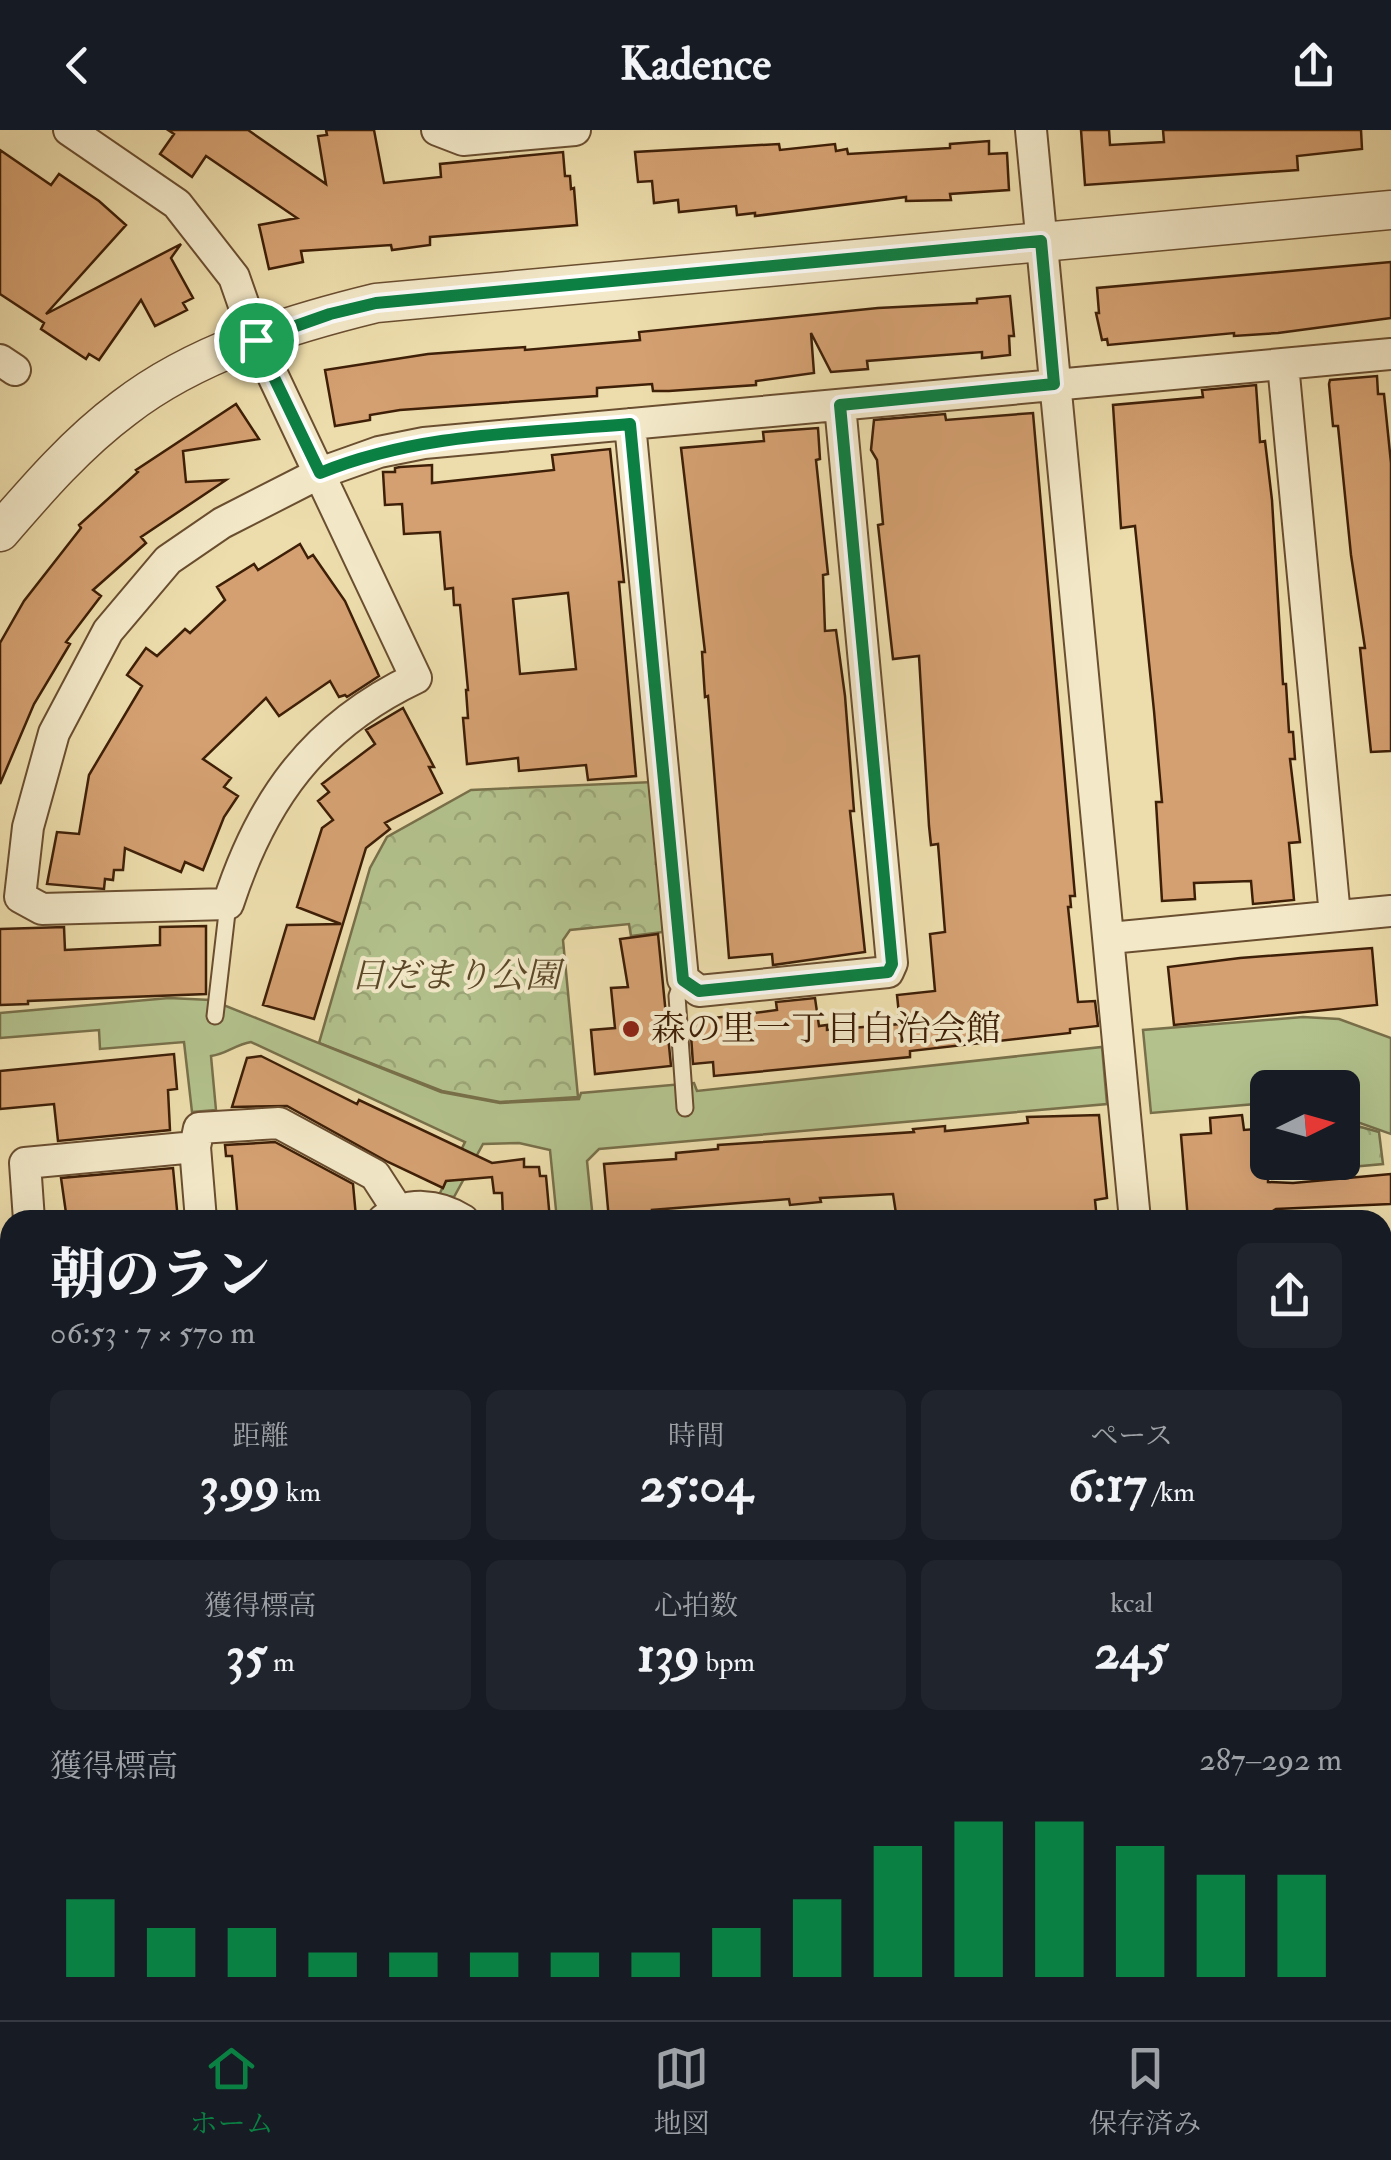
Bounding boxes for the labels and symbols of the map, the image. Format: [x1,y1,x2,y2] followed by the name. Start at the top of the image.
[214,298,299,383] pin
[350,954,565,998] park label: 日だまり公園
[651,1007,1001,1051] place label: 森の里一丁目自治会館
[620,1018,642,1040] marker: 森の里一丁目自治会館
[1250,1070,1360,1180] north arrow

